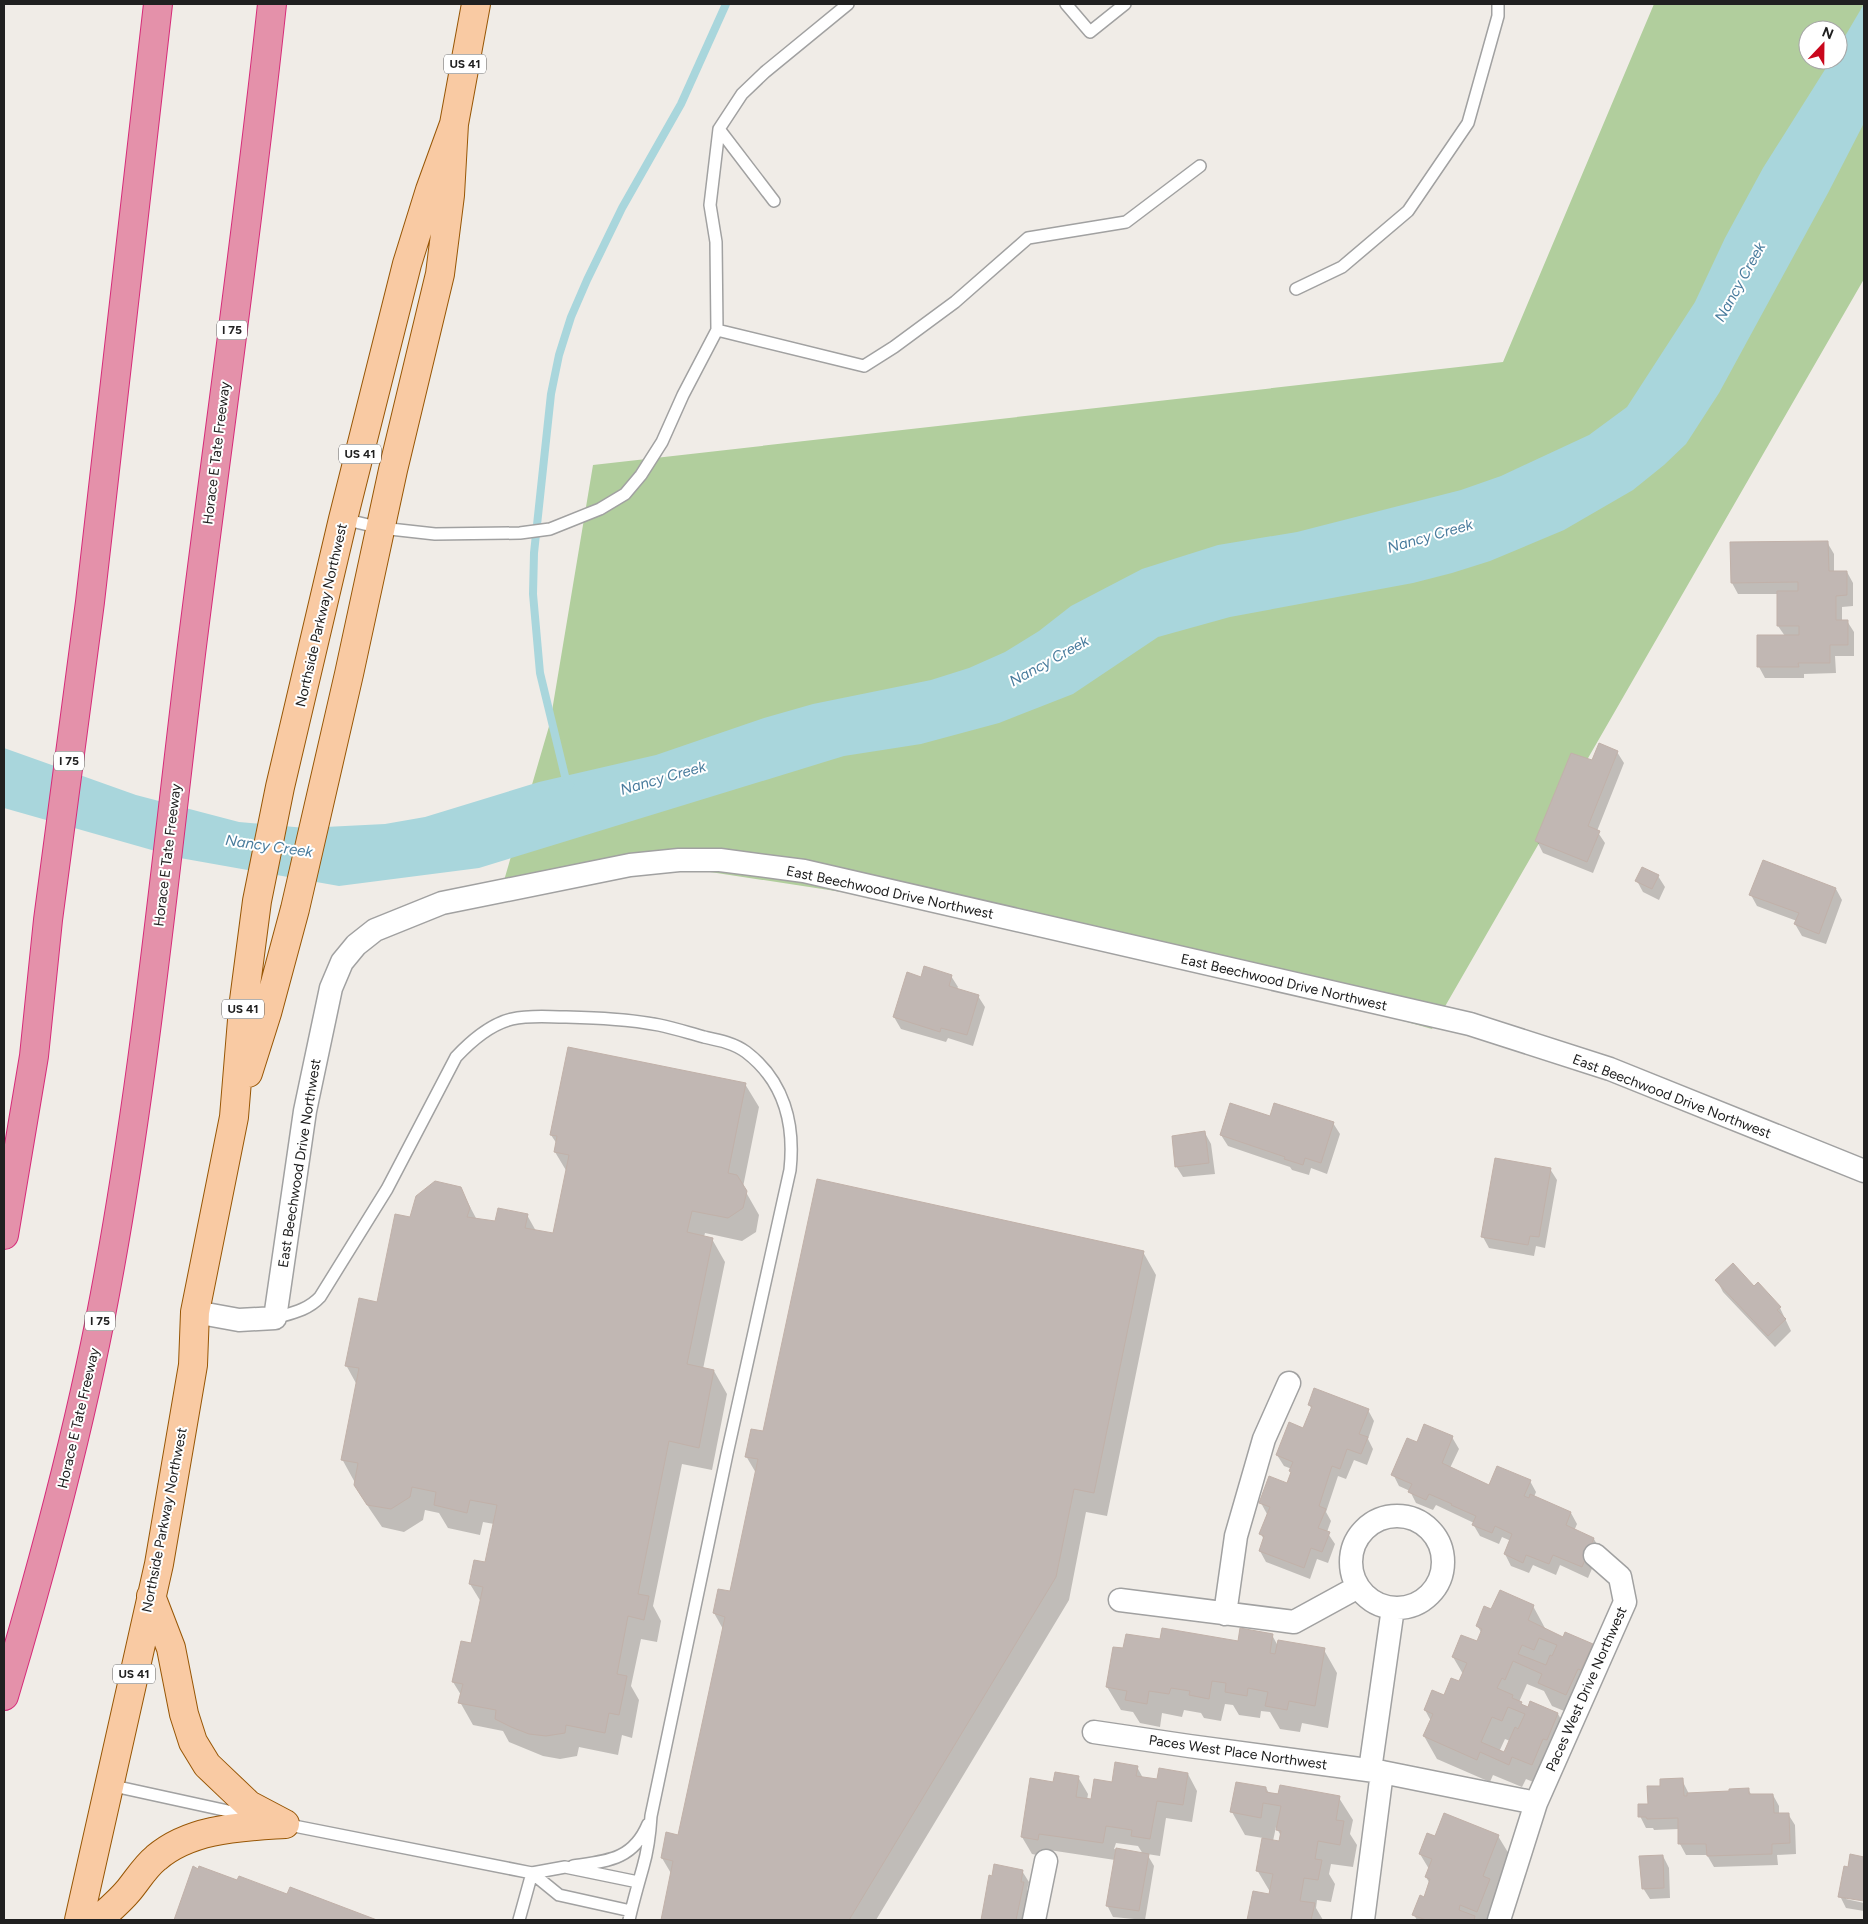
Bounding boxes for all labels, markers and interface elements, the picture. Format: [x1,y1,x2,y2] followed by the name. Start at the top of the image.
[1798,20,1848,70] north arrow
[1819,24,1836,43] text: N
[444,54,486,74] road number: US 41
[1711,239,1770,325] water label: Nancy Creek
[217,320,247,340] road number: I 75
[199,380,234,525] street label: Horace E Tate Freeway
[339,444,381,464] road number: US 41
[1385,515,1475,557] water label: Nancy Creek
[292,522,351,709] street label: Northside Parkway Northwest
[1006,631,1092,690] water label: Nancy Creek
[54,751,84,770] road number: I 75
[618,757,708,799] water label: Nancy Creek
[150,782,185,927] street label: Horace E Tate Freeway
[224,831,314,861] water label: Nancy Creek
[785,862,995,923] street label: East Beechwood Drive Northwest
[1179,950,1389,1015] street label: East Beechwood Drive Northwest
[222,1000,264,1019] road number: US 41
[1570,1051,1774,1142] street label: East Beechwood Drive Northwest
[275,1057,324,1269] street label: East Beechwood Drive Northwest
[85,1312,115,1330] road number: I 75
[54,1346,103,1490] street label: Horace E Tate Freeway
[138,1426,191,1614] street label: Northside Parkway Northwest
[1542,1604,1631,1774] street label: Paces West Drive Northwest
[113,1665,155,1684] road number: US 41
[1148,1732,1328,1773] street label: Paces West Place Northwest

